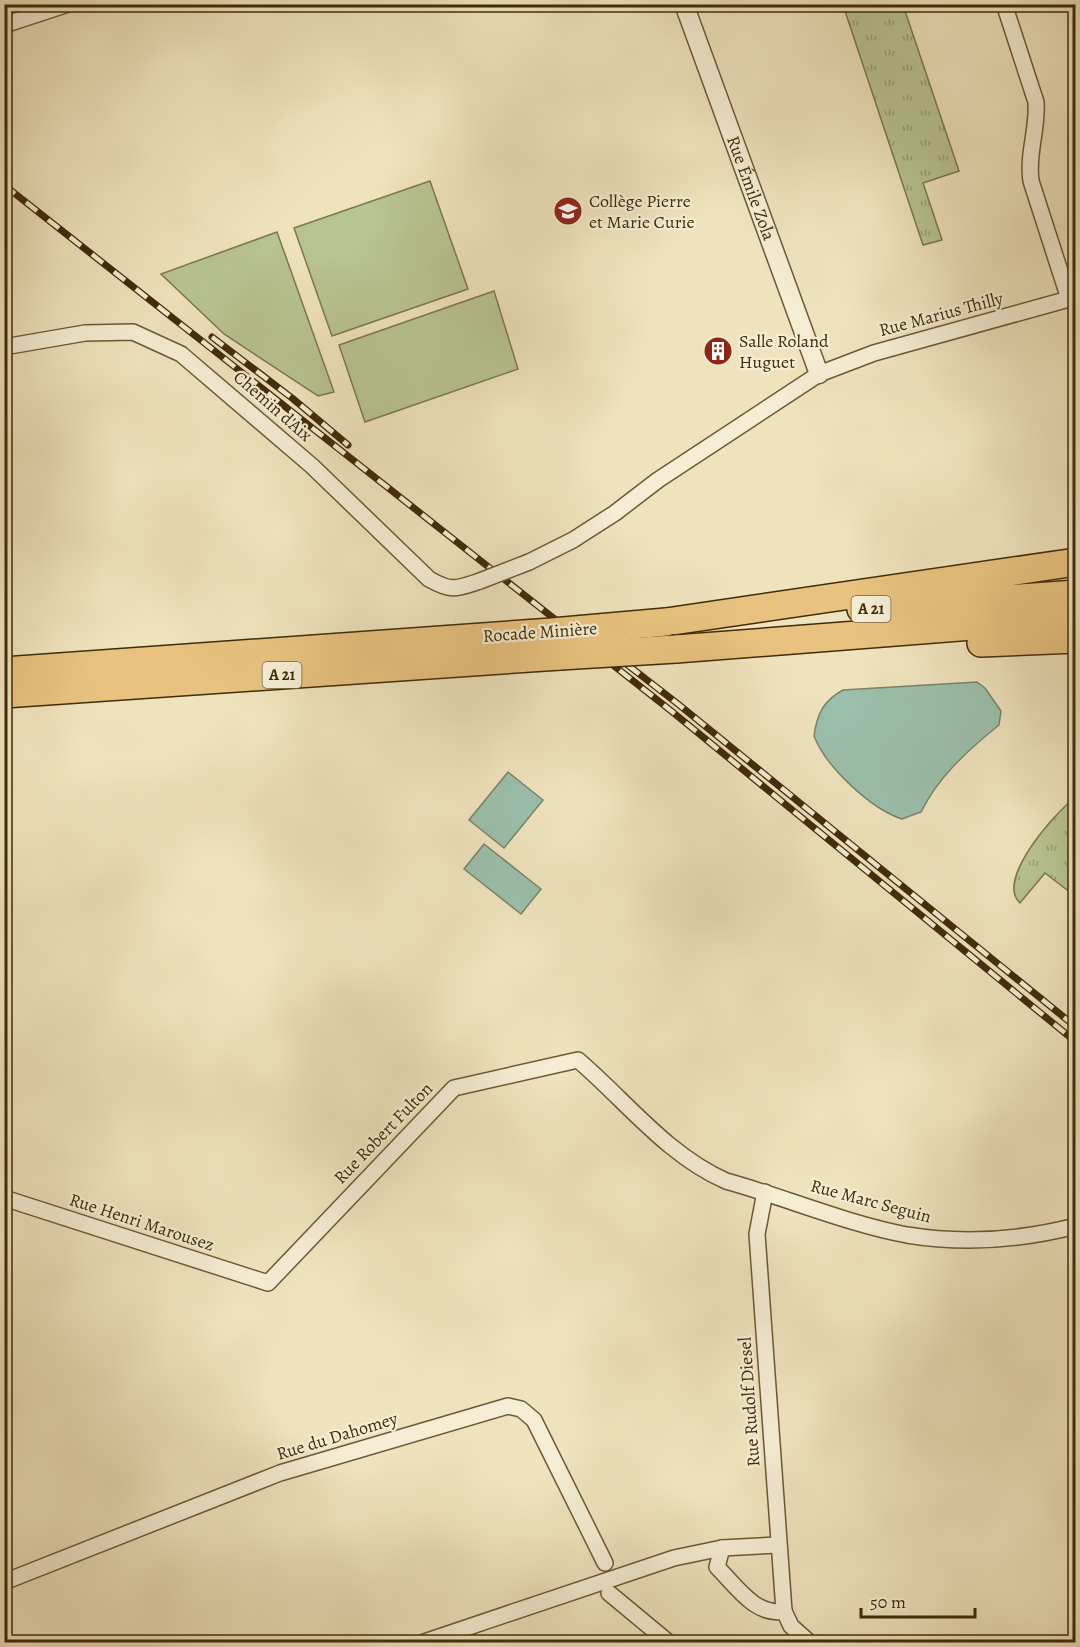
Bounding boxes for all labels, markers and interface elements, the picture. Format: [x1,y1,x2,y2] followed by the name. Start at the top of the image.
[721,132,781,244] street label: Rue Émile Zola
[589,189,695,234] place label: Collège Pierre et Marie Curie
[552,195,584,227] school or university icon: Collège Pierre et Marie Curie
[876,286,1007,342] street label: Rue Marius Thilly
[739,329,829,374] place label: Salle Roland Huguet
[702,335,734,367] building icon: Salle Roland Huguet
[228,365,318,447] street label: Chemin d'Aix
[852,596,890,622] road number: A 21
[482,616,598,648] street label: Rocade Minière
[262,662,302,688] road number: A 21
[328,1077,438,1189] street label: Rue Robert Fulton
[808,1173,934,1229] street label: Rue Marc Seguin
[67,1187,217,1257] street label: Rue Henri Marousez
[732,1336,766,1468] street label: Rue Rudolf Diesel
[273,1406,401,1466] street label: Rue du Dahomey
[861,1581,975,1619] scale bar
[870,1590,906,1614] text: 50 m

